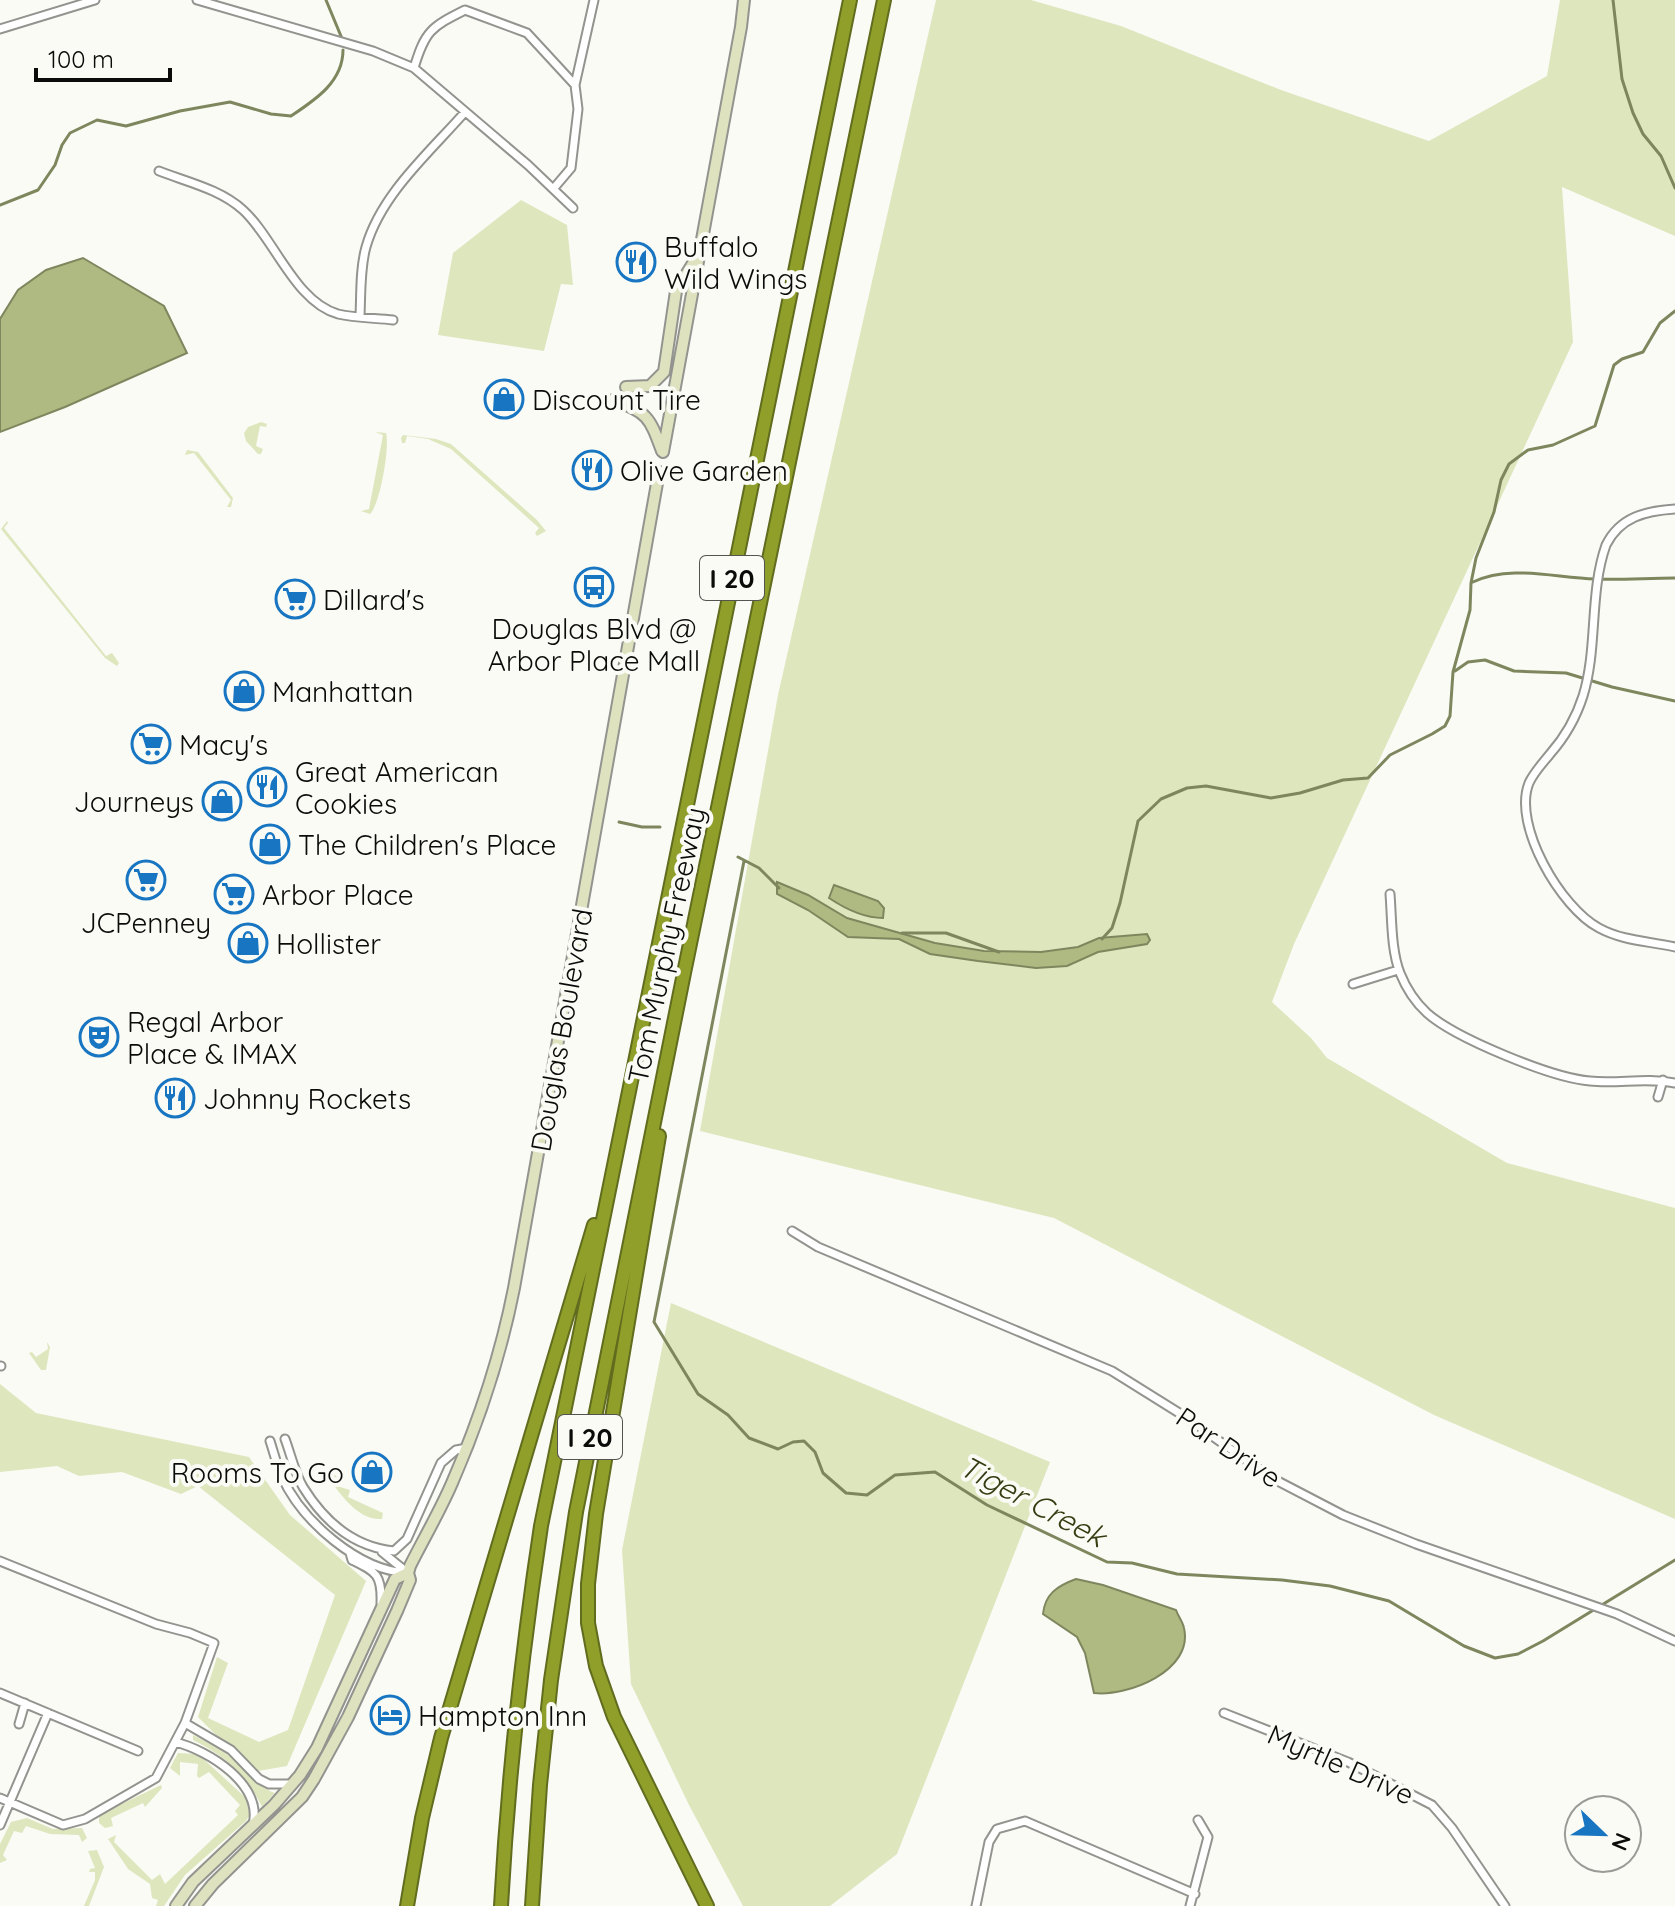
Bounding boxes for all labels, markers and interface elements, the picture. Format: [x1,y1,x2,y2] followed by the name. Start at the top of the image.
[36,32,170,82] scale bar
[48,44,114,74] text: 100 m
[664,229,807,296] place label: Buffalo Wild Wings
[615,241,657,283] restaurant icon: Buffalo Wild Wings
[483,378,525,420] shop icon: Discount Tire
[532,382,701,417] place label: Discount Tire
[571,449,613,491] restaurant icon: Olive Garden
[620,453,788,488] place label: Olive Garden
[700,556,764,600] road number: I 20
[573,566,615,608] bus stop icon: Douglas Blvd @ Arbor Place Mall
[274,578,316,620] supermarket icon: Dillard's
[323,582,425,617] place label: Dillard's
[488,611,700,678] place label: Douglas Blvd @ Arbor Place Mall
[223,670,265,712] shop icon: Manhattan
[272,674,413,709] place label: Manhattan
[130,723,172,765] supermarket icon: Macy's
[179,727,268,762] place label: Macy's
[295,754,499,821] place label: Great American Cookies
[246,766,288,808] restaurant icon: Great American Cookies
[201,780,243,822] shop icon: Journeys
[74,784,194,819] place label: Journeys
[620,804,712,1086] street label: Tom Murphy Freeway
[249,823,291,865] shop icon: The Children's Place
[298,827,556,862] place label: The Children's Place
[125,859,167,901] supermarket icon: JCPenney
[213,873,255,915] supermarket icon: Arbor Place
[262,877,414,912] place label: Arbor Place
[81,905,211,940] place label: JCPenney
[522,906,600,1154] street label: Douglas Boulevard
[227,922,269,964] shop icon: Hollister
[276,926,381,961] place label: Hollister
[127,1004,297,1071] place label: Regal Arbor Place & IMAX
[78,1016,120,1058] theatre icon: Regal Arbor Place & IMAX
[154,1077,196,1119] restaurant icon: Johnny Rockets
[203,1081,411,1116] place label: Johnny Rockets
[1170,1399,1288,1495] street label: Par Drive
[558,1415,622,1459] road number: I 20
[954,1447,1115,1557] water label: Tiger Creek
[351,1451,393,1493] shop icon: Rooms To Go
[171,1455,344,1490] place label: Rooms To Go
[369,1694,411,1736] hotel icon: Hampton Inn
[418,1698,587,1733] place label: Hampton Inn
[1262,1716,1420,1812] street label: Myrtle Drive
[1563,1794,1643,1874] north arrow
[1605,1829,1637,1855] text: N

